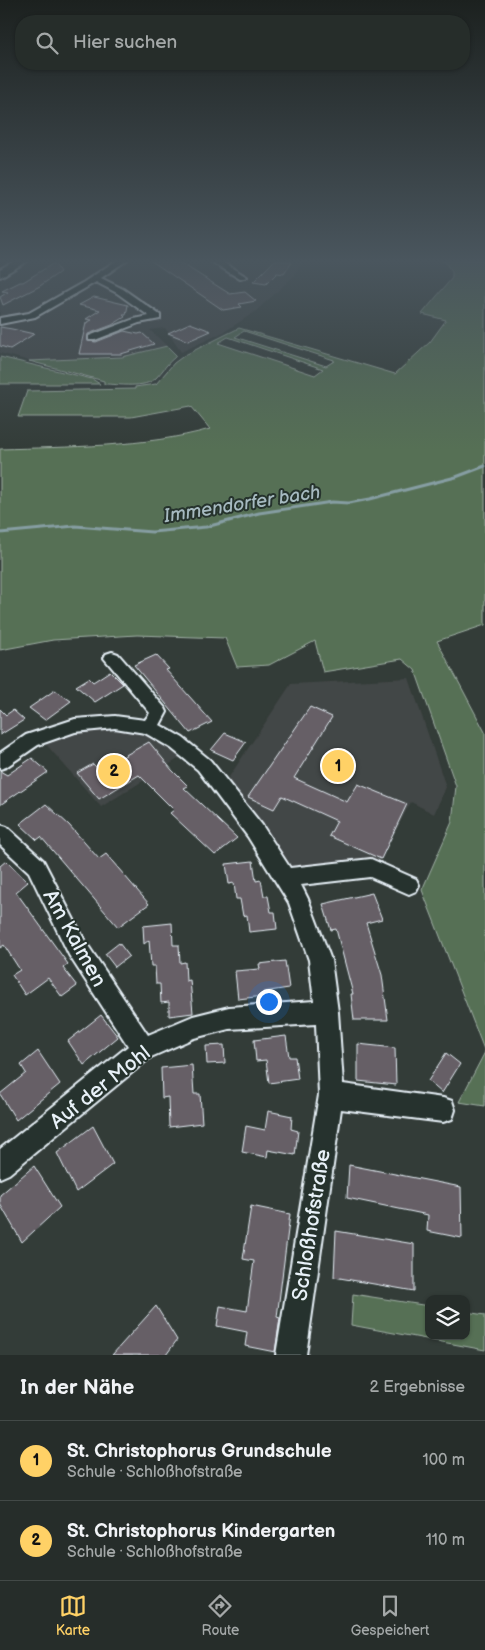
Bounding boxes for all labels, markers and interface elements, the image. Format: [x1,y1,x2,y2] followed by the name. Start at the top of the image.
[15,15,470,70] search box
[33,29,61,57] icon: search
[73,31,177,54] text: Hier suchen
[161,481,322,528] water label: Immendorfer bach
[322,747,354,785] pin: 1
[98,752,130,790] pin: 2
[38,885,112,991] street label: Am Kalmen
[256,989,282,1015] your location
[45,1040,156,1134] street label: Auf der Mohl
[287,1148,336,1303] street label: Schloßhofstraße
[425,1295,470,1340] map controls
[425,1295,470,1340] button: layers
[20,1375,134,1400] text: In der Nähe
[369,1378,465,1397] text: 2 Ergebnisse
[67,1440,332,1463] text: St. Christophorus Grundschule
[33,1451,39,1470] text: 1
[422,1451,465,1470] text: 100 m
[67,1463,243,1482] text: Schule · Schloßhofstraße
[67,1520,335,1543] text: St. Christophorus Kindergarten
[31,1531,41,1550] text: 2
[426,1531,465,1550] text: 110 m
[67,1543,243,1562] text: Schule · Schloßhofstraße
[56,1592,90,1639] tab: Karte
[202,1592,239,1639] tab: Route
[351,1592,429,1639] tab: Gespeichert

